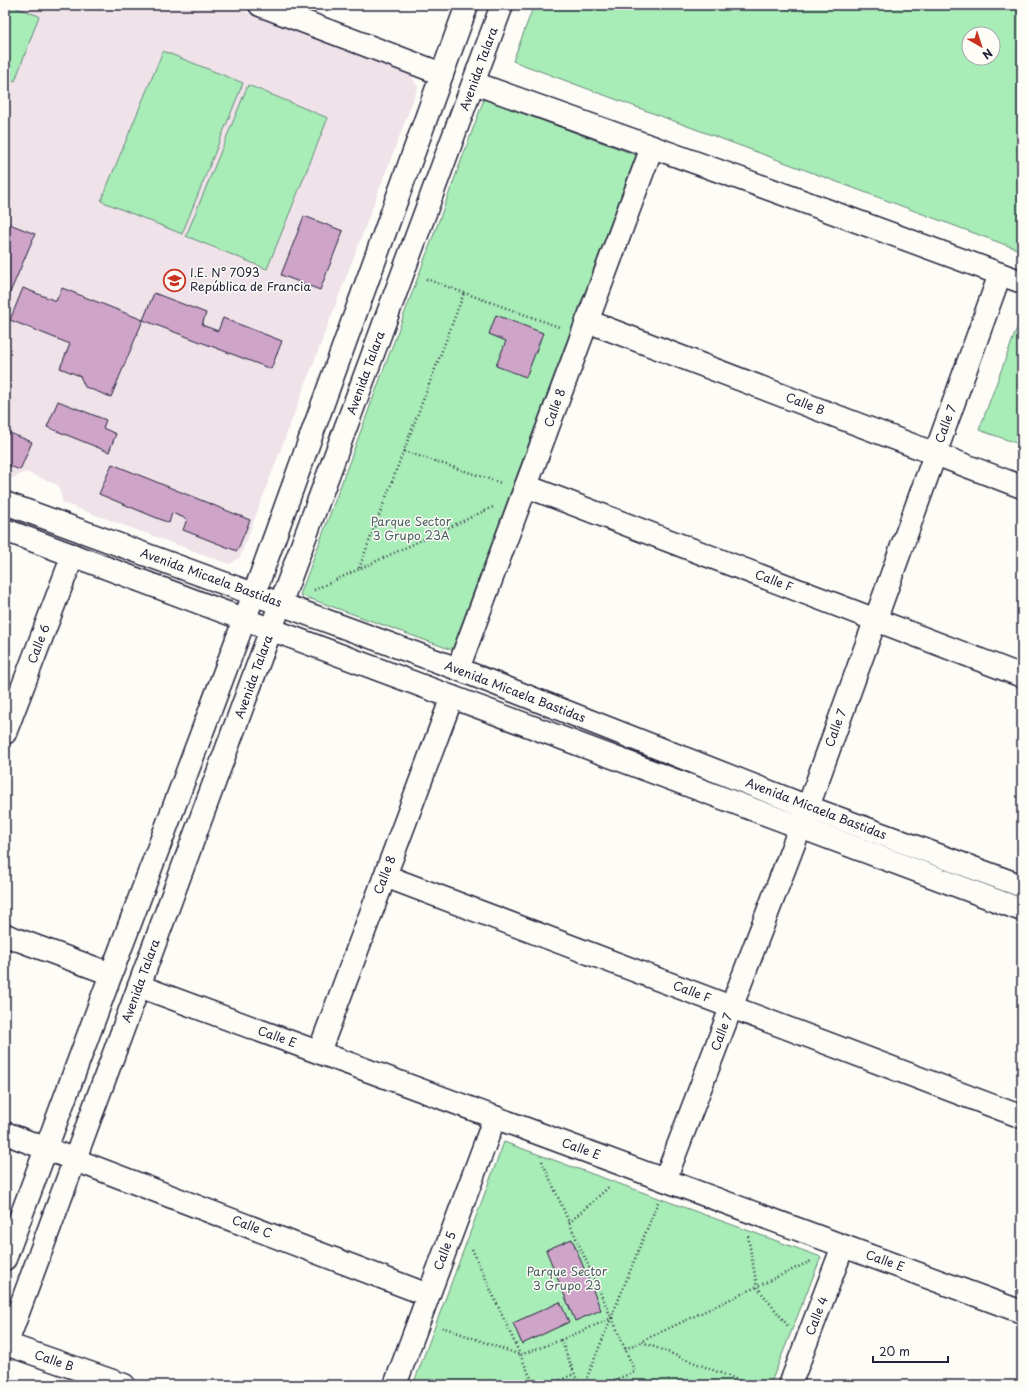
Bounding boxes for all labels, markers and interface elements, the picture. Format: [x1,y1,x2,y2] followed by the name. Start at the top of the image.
[455,24,502,113] street label: Avenida Talara
[961,26,1001,66] north arrow
[979,45,996,64] text: N
[190,263,311,295] place label: I.E. N° 7093 República de Francia
[162,267,188,293] school or university icon: I.E. N° 7093 República de Francia
[342,328,389,417] street label: Avenida Talara
[539,386,569,430] street label: Calle 8
[783,387,828,419] street label: Calle B
[930,402,960,445] street label: Calle 7
[371,512,452,544] park label: Parque Sector 3 Grupo 23A
[138,543,285,611] street label: Avenida Micaela Bastidas
[753,565,796,596] street label: Calle F
[22,621,54,666] street label: Calle 6
[230,632,277,721] street label: Avenida Talara
[442,656,589,726] street label: Avenida Micaela Bastidas
[820,706,850,749] street label: Calle 7
[743,773,890,843] street label: Avenida Micaela Bastidas
[368,853,400,897] street label: Calle 8
[117,936,164,1025] street label: Avenida Talara
[671,976,714,1007] street label: Calle F
[706,1010,737,1053] street label: Calle 7
[255,1021,299,1051] street label: Calle E
[559,1133,603,1163] street label: Calle E
[230,1210,275,1242] street label: Calle C
[428,1229,460,1273] street label: Calle 5
[863,1245,907,1275] street label: Calle E
[527,1262,608,1294] park label: Parque Sector 3 Grupo 23
[800,1293,832,1338] street label: Calle 4
[873,1338,948,1364] scale bar
[879,1342,910,1360] text: 20 m
[32,1345,76,1375] street label: Calle B

